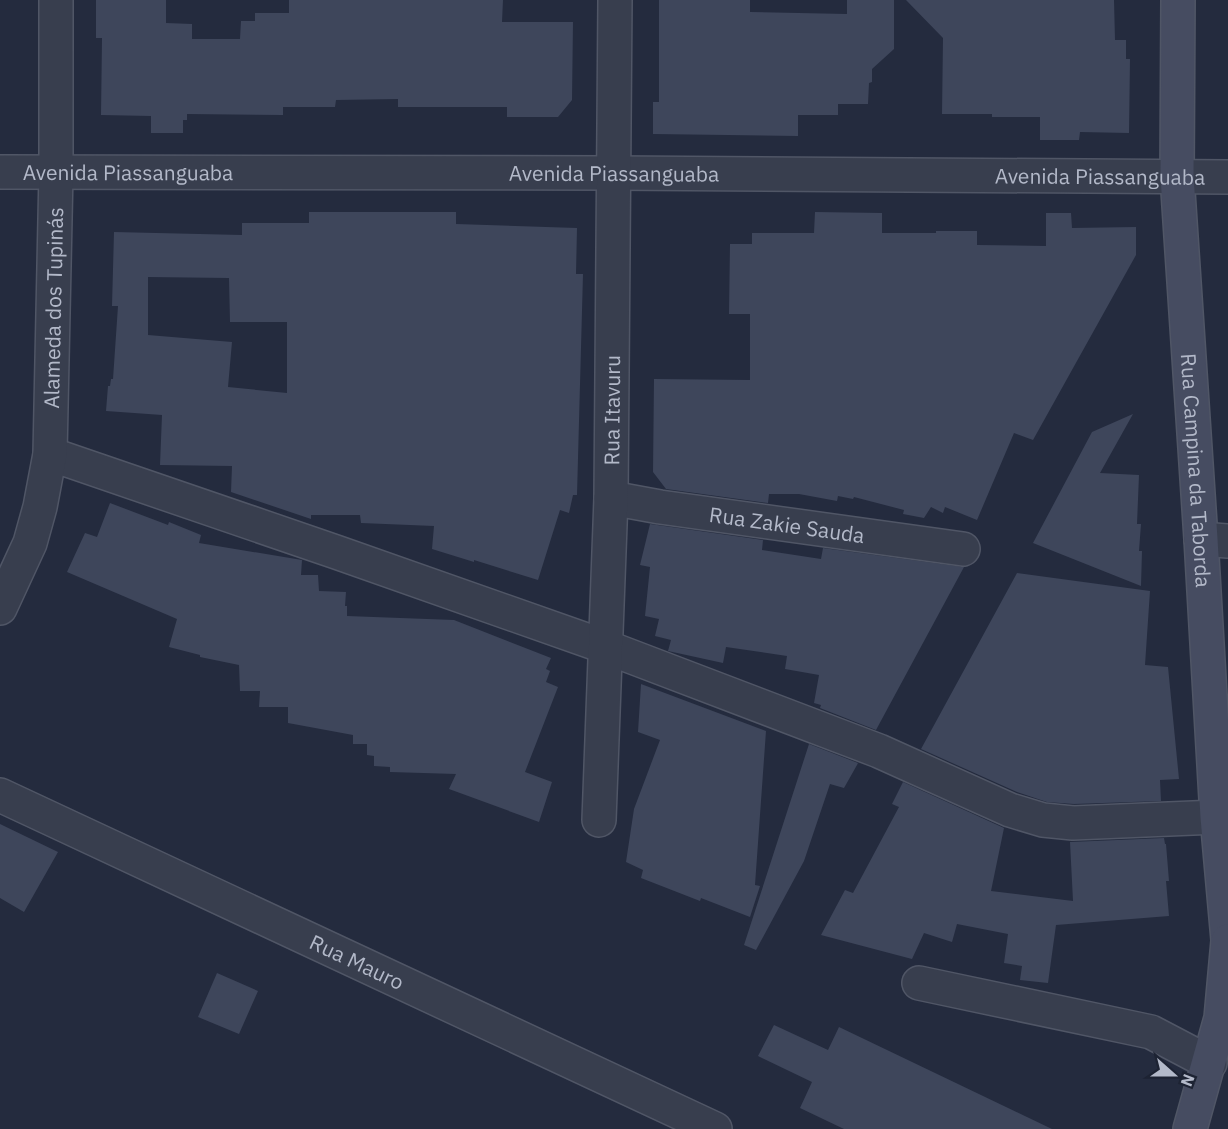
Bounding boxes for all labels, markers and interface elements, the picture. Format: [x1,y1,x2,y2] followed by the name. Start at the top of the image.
[23,158,233,186] street label: Avenida Piassanguaba
[509,159,719,188] street label: Avenida Piassanguaba
[995,161,1205,191] street label: Avenida Piassanguaba
[37,207,69,409] street label: Alameda dos Tupinás
[1175,352,1218,588] street label: Rua Campina da Taborda
[597,355,626,466] street label: Rua Itavuru
[707,500,866,549] street label: Rua Zakie Sauda
[305,928,409,996] street label: Rua Mauro
[1144,1045,1204,1105] north arrow
[1177,1071,1199,1089] text: N

